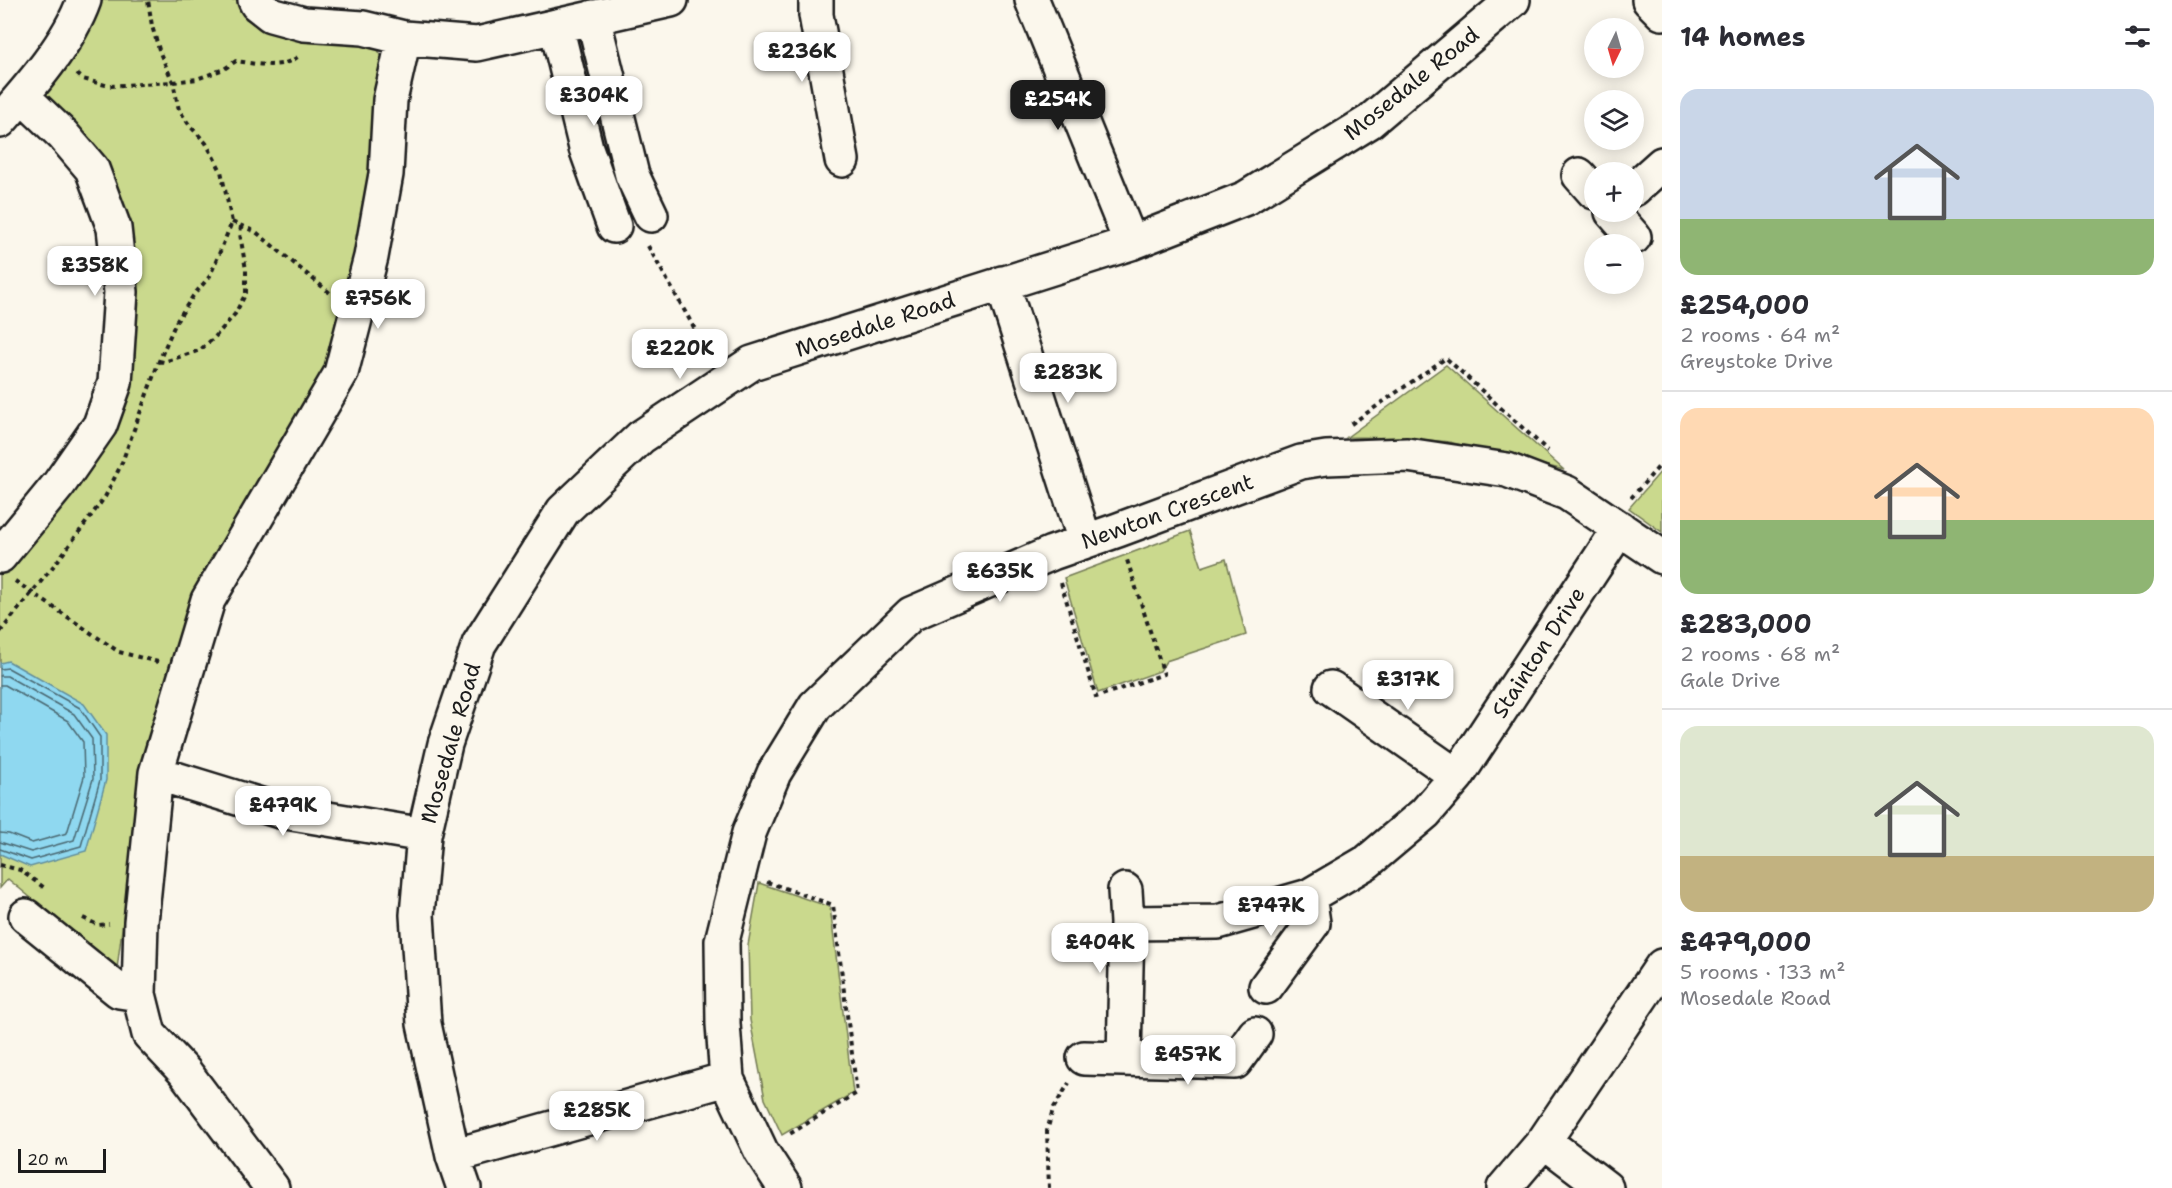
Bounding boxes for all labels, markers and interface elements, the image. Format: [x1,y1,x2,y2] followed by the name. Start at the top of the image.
[1584,18,1644,78] north arrow
[1584,18,1644,294] map controls
[1680,19,1806,54] text: 14 homes
[1338,20,1485,147] street label: Mosedale Road
[2121,20,2154,53] icon: filters
[760,32,844,83] pin: £236K
[768,38,836,64] text: £236K
[552,76,636,127] pin: £304K
[1016,80,1100,131] pin: £254K
[560,82,629,108] text: £304K
[1024,86,1092,112] text: £254K
[1584,90,1644,150] button: layers
[1863,128,1971,236] icon: home
[1584,162,1644,222] button: +
[1584,234,1644,294] button: −
[53,246,137,297] pin: £358K
[61,252,129,278] text: £358K
[336,279,420,330] pin: £756K
[345,285,411,311] text: £756K
[792,285,959,364] street label: Mosedale Road
[1680,287,1809,322] text: £254,000
[1680,322,1840,348] text: 2 rooms · 64 m²
[638,329,722,380] pin: £220K
[646,335,714,361] text: £220K
[1680,348,1833,374] text: Greystoke Drive
[1026,353,1110,404] pin: £283K
[1034,359,1102,385] text: £283K
[1863,447,1971,555] icon: home
[1077,467,1257,556] street label: Newton Crescent
[958,552,1042,603] pin: £635K
[966,558,1034,584] text: £635K
[1485,581,1592,724] street label: Stainton Drive
[1680,606,1812,641] text: £283,000
[1680,641,1840,667] text: 2 rooms · 68 m²
[414,659,487,827] street label: Mosedale Road
[1366,660,1450,711] pin: £317K
[1376,666,1440,692] text: £317K
[1680,667,1781,693] text: Gale Drive
[1863,765,1971,873] icon: home
[241,786,325,837] pin: £479K
[249,792,317,818] text: £479K
[1229,886,1313,937] pin: £747K
[1237,892,1305,918] text: £747K
[1058,923,1142,974] pin: £404K
[1680,924,1811,959] text: £479,000
[1065,929,1135,955] text: £404K
[1680,959,1845,985] text: 5 rooms · 133 m²
[1680,985,1831,1011] text: Mosedale Road
[1146,1035,1230,1086] pin: £457K
[1155,1041,1221,1067] text: £457K
[555,1091,639,1142] pin: £285K
[563,1097,631,1123] text: £285K
[18,1146,106,1174] scale bar
[27,1149,68,1170] text: 20 m

